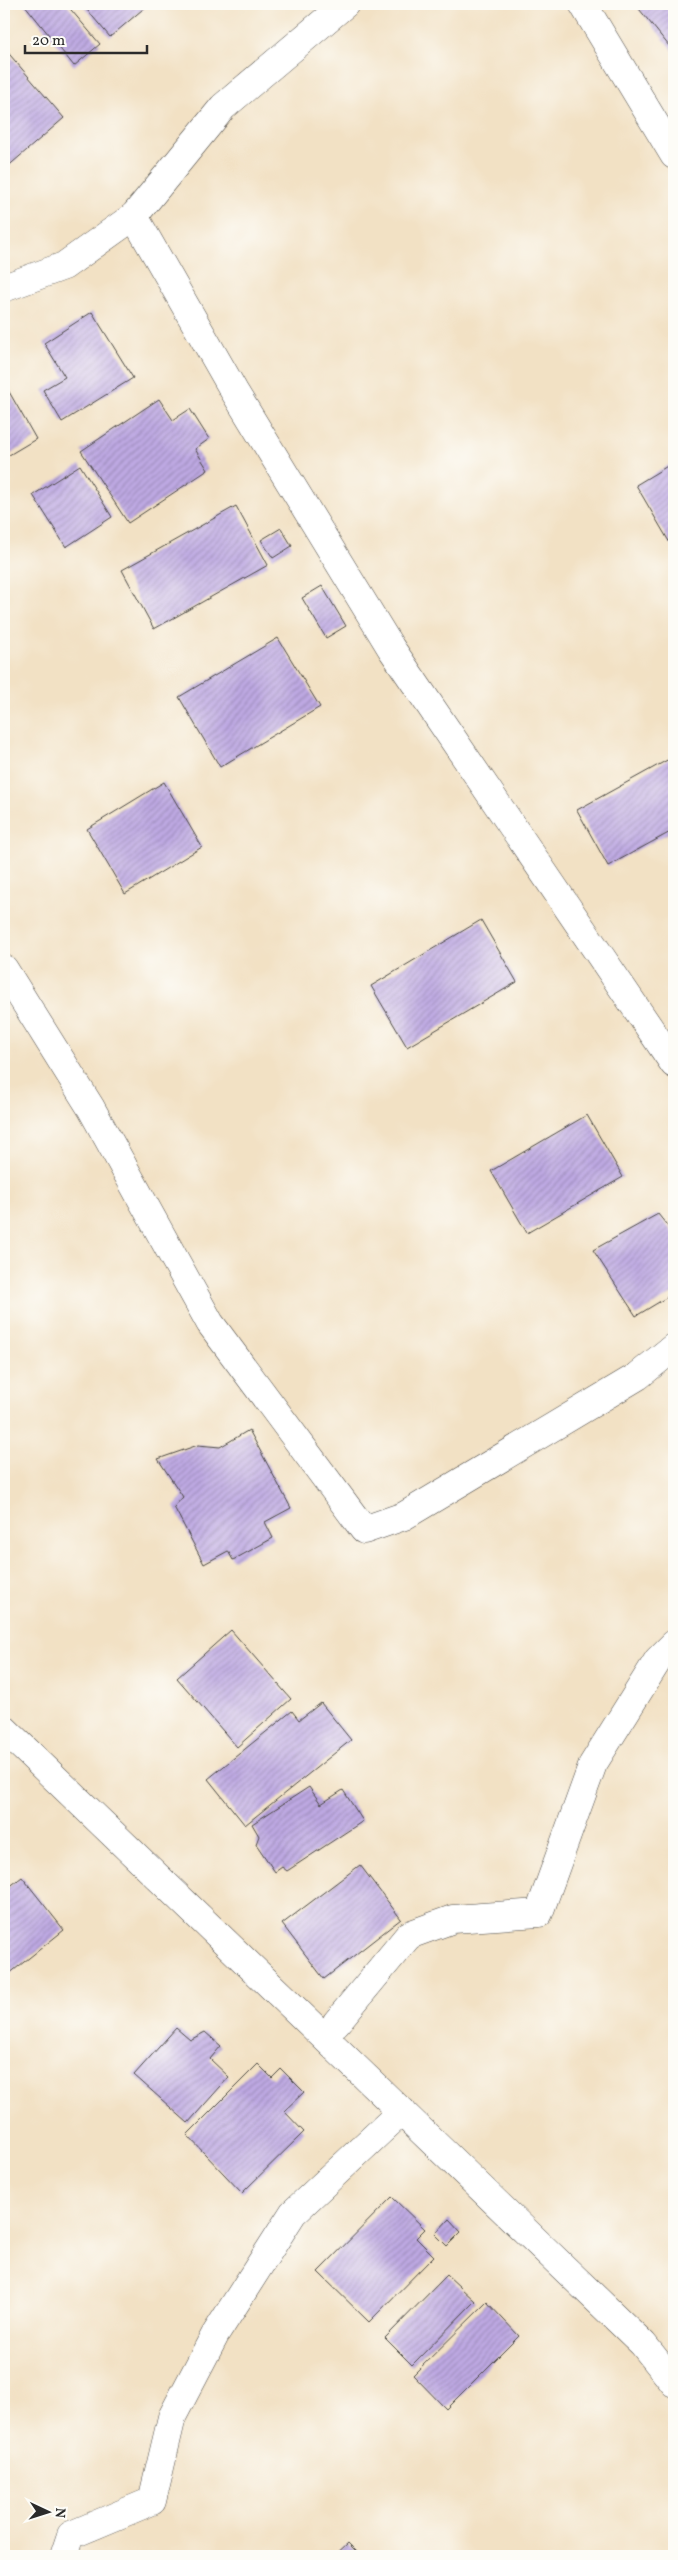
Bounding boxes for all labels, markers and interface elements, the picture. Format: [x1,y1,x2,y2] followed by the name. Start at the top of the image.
[25,22,148,54] scale bar
[32,31,65,52] text: 20 m
[22,2488,72,2538] north arrow
[50,2507,69,2519] text: N

